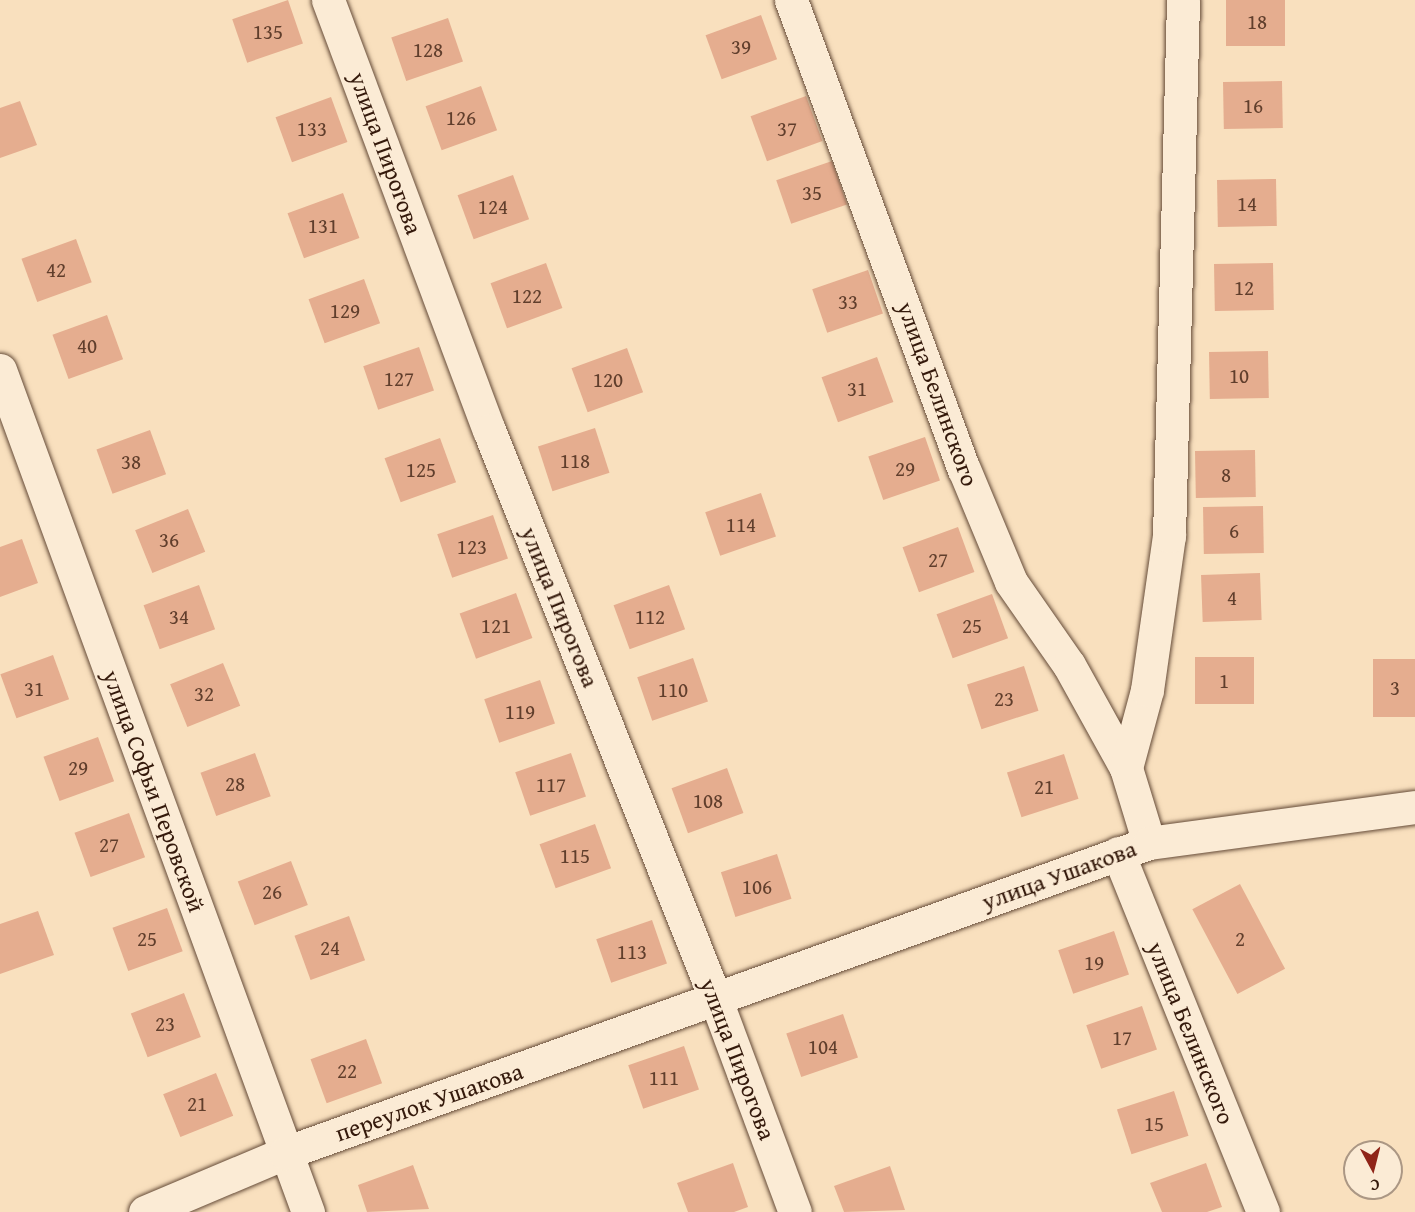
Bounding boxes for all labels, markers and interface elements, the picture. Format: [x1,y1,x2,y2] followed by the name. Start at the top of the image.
[1247,9,1267,35] house number: 18
[253,19,283,45] house number: 135
[731,34,751,60] house number: 39
[413,37,443,63] house number: 128
[343,68,429,238] street label: улица Пирогова
[1243,93,1263,119] house number: 16
[446,105,476,131] house number: 126
[297,116,327,142] house number: 133
[777,116,797,142] house number: 37
[802,180,822,206] house number: 35
[1237,191,1257,217] house number: 14
[478,194,508,220] house number: 124
[308,213,338,239] house number: 131
[46,257,66,283] house number: 42
[1234,275,1254,301] house number: 12
[512,283,542,309] house number: 122
[838,289,858,315] house number: 33
[330,298,360,324] house number: 129
[891,298,985,490] street label: улица Белинского
[77,333,97,359] house number: 40
[1229,363,1249,389] house number: 10
[384,366,414,392] house number: 127
[593,367,623,393] house number: 120
[847,376,867,402] house number: 31
[560,448,590,474] house number: 118
[121,449,141,475] house number: 38
[895,456,915,482] house number: 29
[406,457,436,483] house number: 125
[1221,462,1231,488] house number: 8
[726,512,756,538] house number: 114
[1229,518,1239,544] house number: 6
[515,523,605,691] street label: улица Пирогова
[159,527,179,553] house number: 36
[457,534,487,560] house number: 123
[928,547,948,573] house number: 27
[1227,585,1237,611] house number: 4
[169,604,189,630] house number: 34
[635,604,665,630] house number: 112
[481,613,511,639] house number: 121
[962,613,982,639] house number: 25
[97,666,211,916] street label: улица Софьи Перовской
[1219,668,1229,694] house number: 1
[1390,675,1400,701] house number: 3
[24,676,44,702] house number: 31
[658,677,688,703] house number: 110
[194,681,214,707] house number: 32
[994,686,1014,712] house number: 23
[505,699,535,725] house number: 119
[68,755,88,781] house number: 29
[225,771,245,797] house number: 28
[536,772,566,798] house number: 117
[1034,774,1054,800] house number: 21
[693,788,723,814] house number: 108
[99,832,119,858] house number: 27
[978,834,1140,916] street label: улица Ушакова
[560,843,590,869] house number: 115
[742,874,772,900] house number: 106
[262,879,282,905] house number: 26
[137,926,157,952] house number: 25
[1235,926,1245,952] house number: 2
[320,935,340,961] house number: 24
[1141,938,1241,1128] street label: улица Белинского
[617,939,647,965] house number: 113
[1084,950,1104,976] house number: 19
[694,974,782,1144] street label: улица Пирогова
[155,1011,175,1037] house number: 23
[1112,1025,1132,1051] house number: 17
[808,1034,838,1060] house number: 104
[331,1056,527,1148] street label: переулок Ушакова
[337,1058,357,1084] house number: 22
[649,1065,679,1091] house number: 111
[187,1091,207,1117] house number: 21
[1144,1111,1164,1137] house number: 15
[1343,1140,1403,1200] north arrow
[1369,1173,1381,1198] text: С

